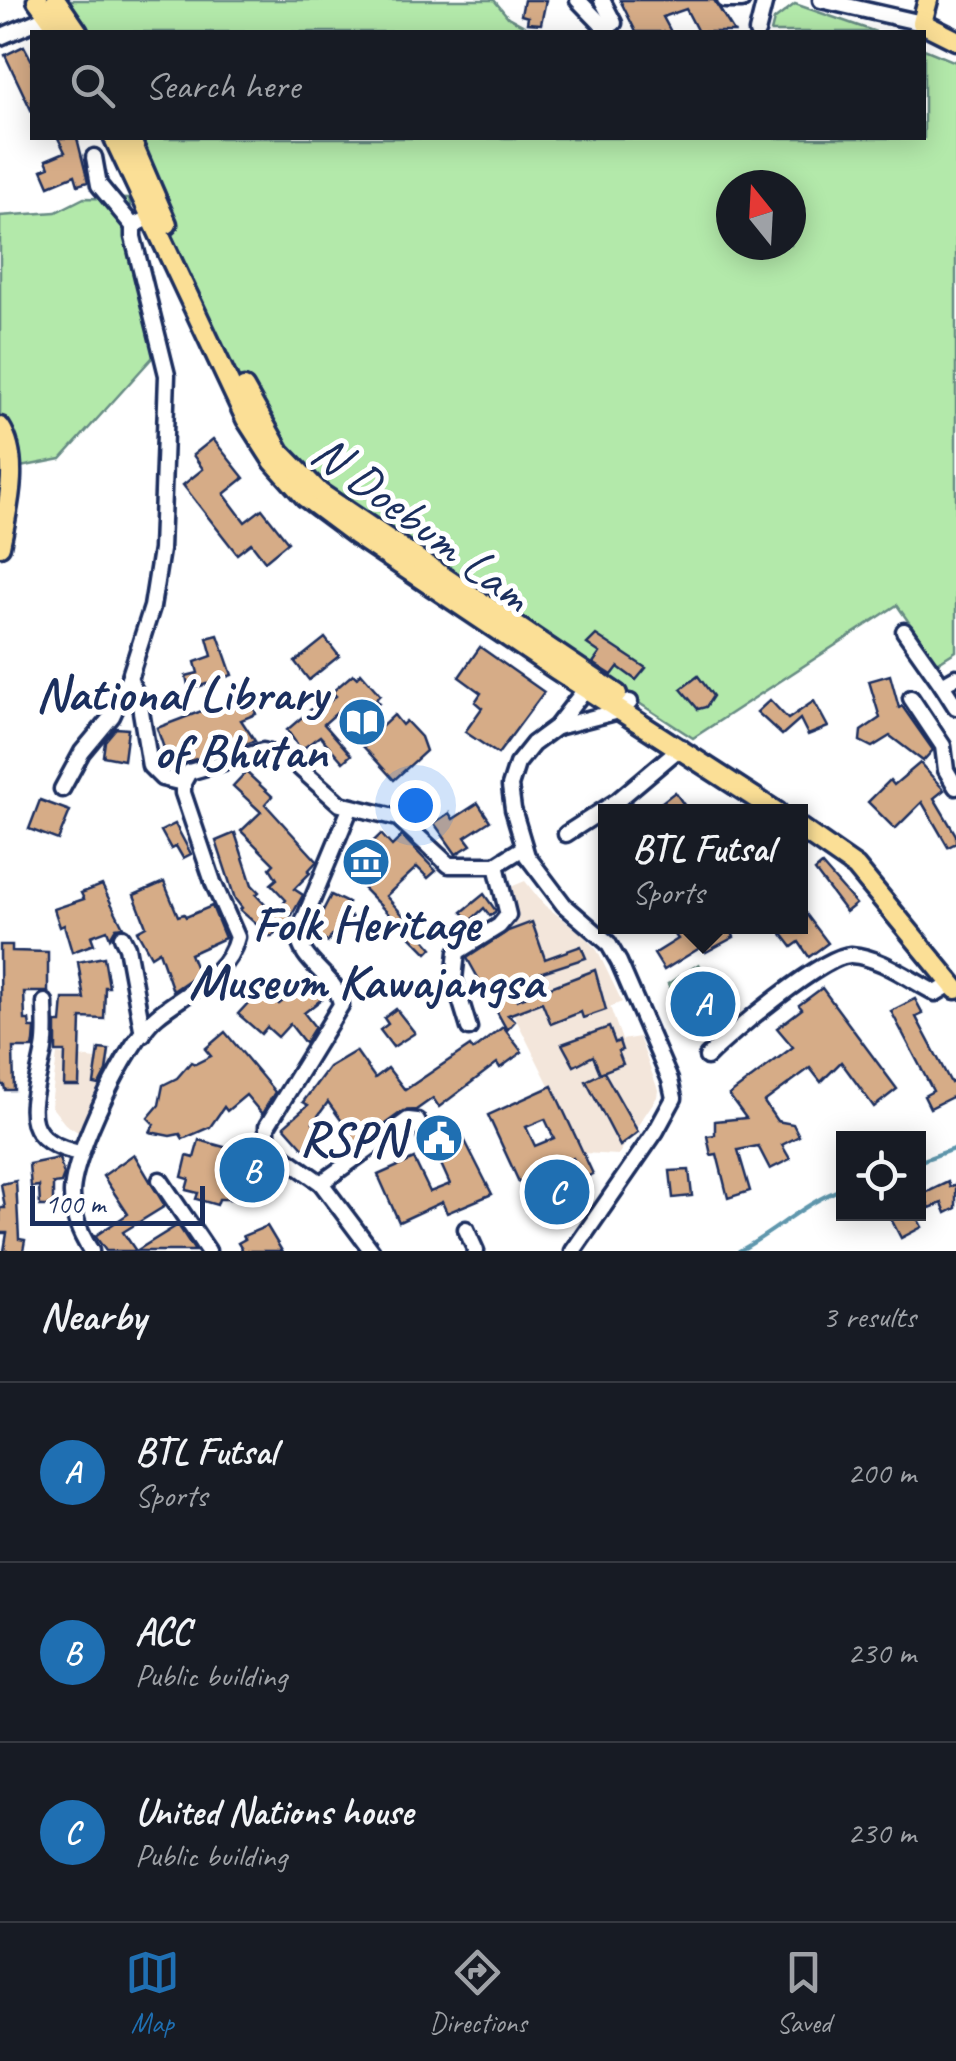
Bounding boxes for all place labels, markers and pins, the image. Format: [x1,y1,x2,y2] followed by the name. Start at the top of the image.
[36,662,332,783] place label: National Library of Bhutan
[336,696,388,748] library icon: National Library of Bhutan
[340,836,392,888] museum icon: Folk Heritage Museum Kawajangsa
[189,892,547,1013] place label: Folk Heritage Museum Kawajangsa
[670,966,736,1042] pin: A
[300,1107,412,1170] place label: RSPN
[413,1112,465,1164] public building icon: RSPN
[220,1132,284,1208] pin: B
[524,1154,590,1230] pin: C

